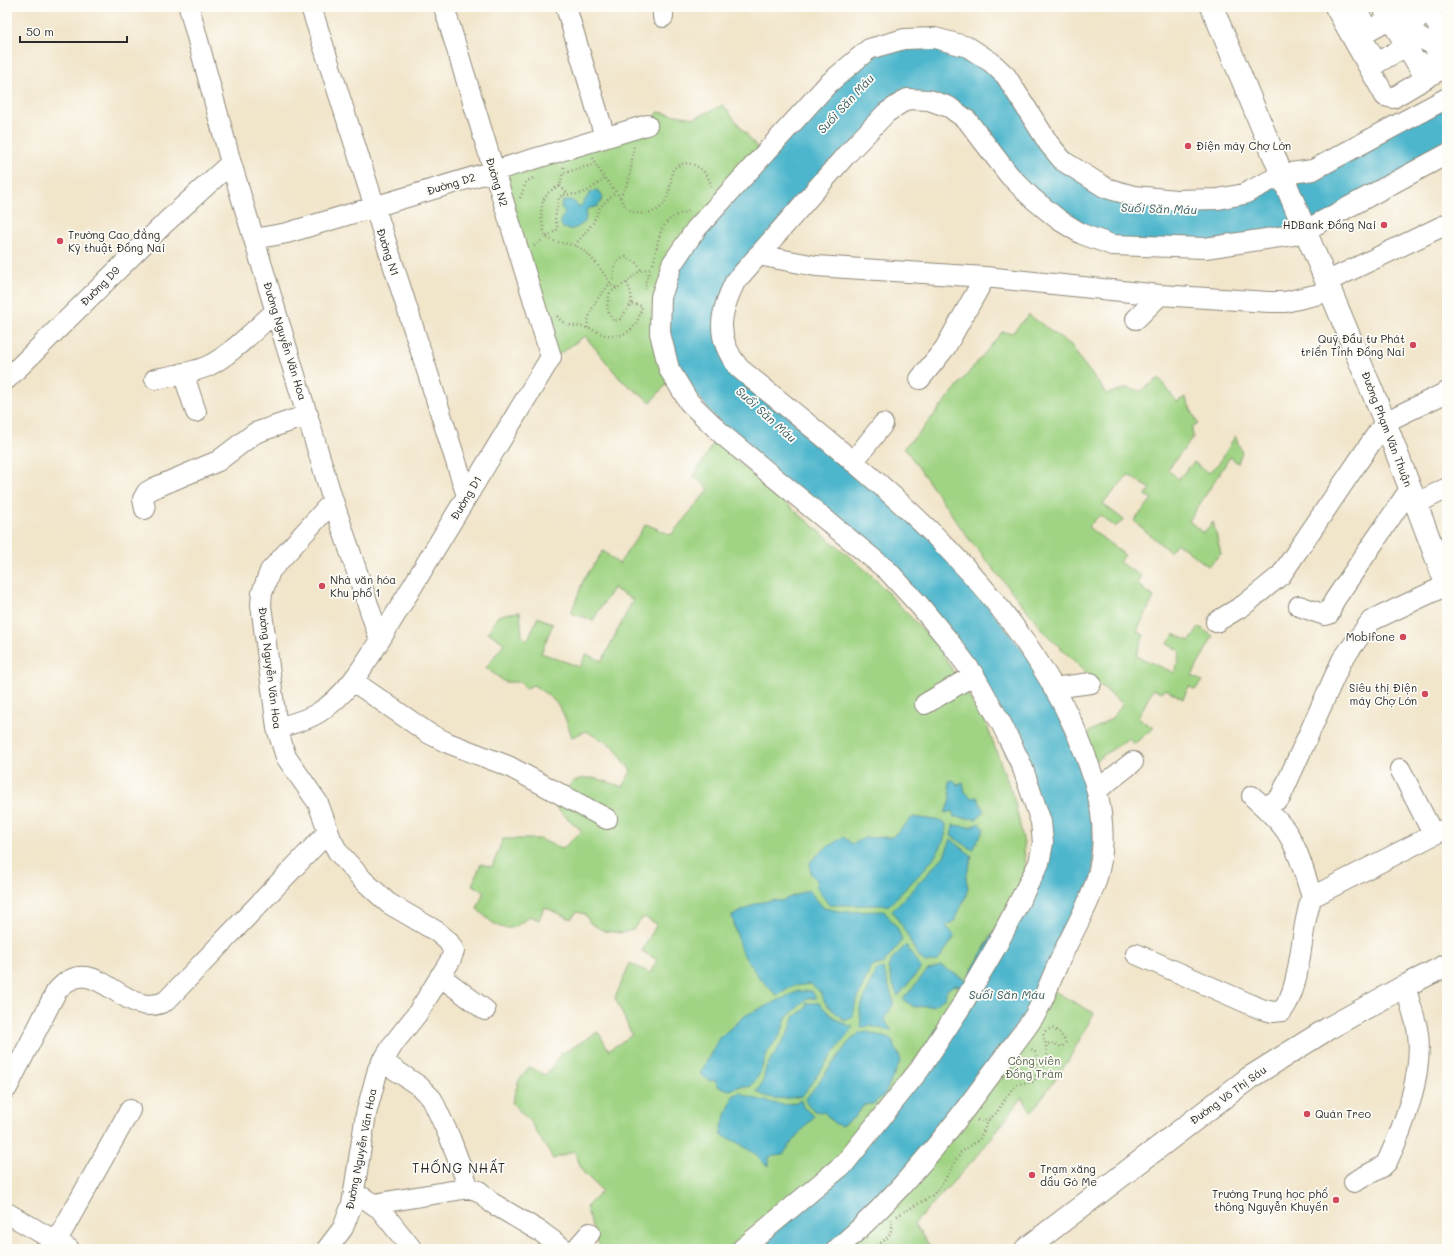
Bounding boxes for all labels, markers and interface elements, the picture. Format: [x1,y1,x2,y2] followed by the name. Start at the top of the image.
[20,18,127,44] scale bar
[26,23,54,39] text: 50 m
[813,70,877,137] water label: Suối Săn Máu
[1196,138,1291,153] place label: Điện máy Chợ Lớn
[1183,141,1193,151] marker: Điện máy Chợ Lớn
[483,155,512,208] street label: Đường N2
[425,169,477,198] street label: Đường D2
[1121,199,1197,217] water label: Suối Săn Máu
[1283,217,1376,232] place label: HDBank Đồng Nai
[1379,220,1389,230] marker: HDBank Đồng Nai
[374,226,403,278] street label: Đường N1
[68,227,165,255] place label: Trường Cao đẳng Kỹ thuật Đồng Nai
[55,236,65,246] marker: Trường Cao đẳng Kỹ thuật Đồng Nai
[76,262,123,309] street label: Đường D9
[260,280,311,402] street label: Đường Nguyễn Văn Hoa
[1301,331,1405,359] place label: Quỹ Đầu tư Phát triển Tỉnh Đồng Nai
[1408,340,1418,350] marker: Quỹ Đầu tư Phát triển Tỉnh Đồng Nai
[1359,369,1416,489] street label: Đường Phạm Văn Thuận
[733,383,800,446] water label: Suối Săn Máu
[447,473,485,523] street label: Đường D1
[330,572,396,600] place label: Nhà văn hóa Khu phố 1
[317,581,327,591] marker: Nhà văn hóa Khu phố 1
[256,606,285,730] street label: Đường Nguyễn Văn Hoa
[1346,629,1395,644] place label: Mobifone
[1398,632,1408,642] marker: Mobifone
[1349,680,1417,708] place label: Siêu thị Điện máy Chợ Lớn
[1420,689,1430,699] marker: Siêu thị Điện máy Chợ Lớn
[969,986,1045,1002] water label: Suối Săn Máu
[1005,1053,1063,1081] park label: Công viên Đồng Tràm
[1186,1062,1269,1127] street label: Đường Võ Thị Sáu
[341,1087,380,1211] street label: Đường Nguyễn Văn Hoa
[1315,1106,1372,1121] place label: Quán Treo
[1302,1109,1312,1119] marker: Quán Treo
[412,1158,506,1176] district label: THỐNG NHẤT
[1040,1161,1097,1189] place label: Trạm xăng dầu Gò Me
[1027,1170,1037,1180] marker: Trạm xăng dầu Gò Me
[1212,1186,1328,1214] place label: Trường Trung học phổ thông Nguyễn Khuyến
[1331,1195,1341,1205] marker: Trường Trung học phổ thông Nguyễn Khuyến

